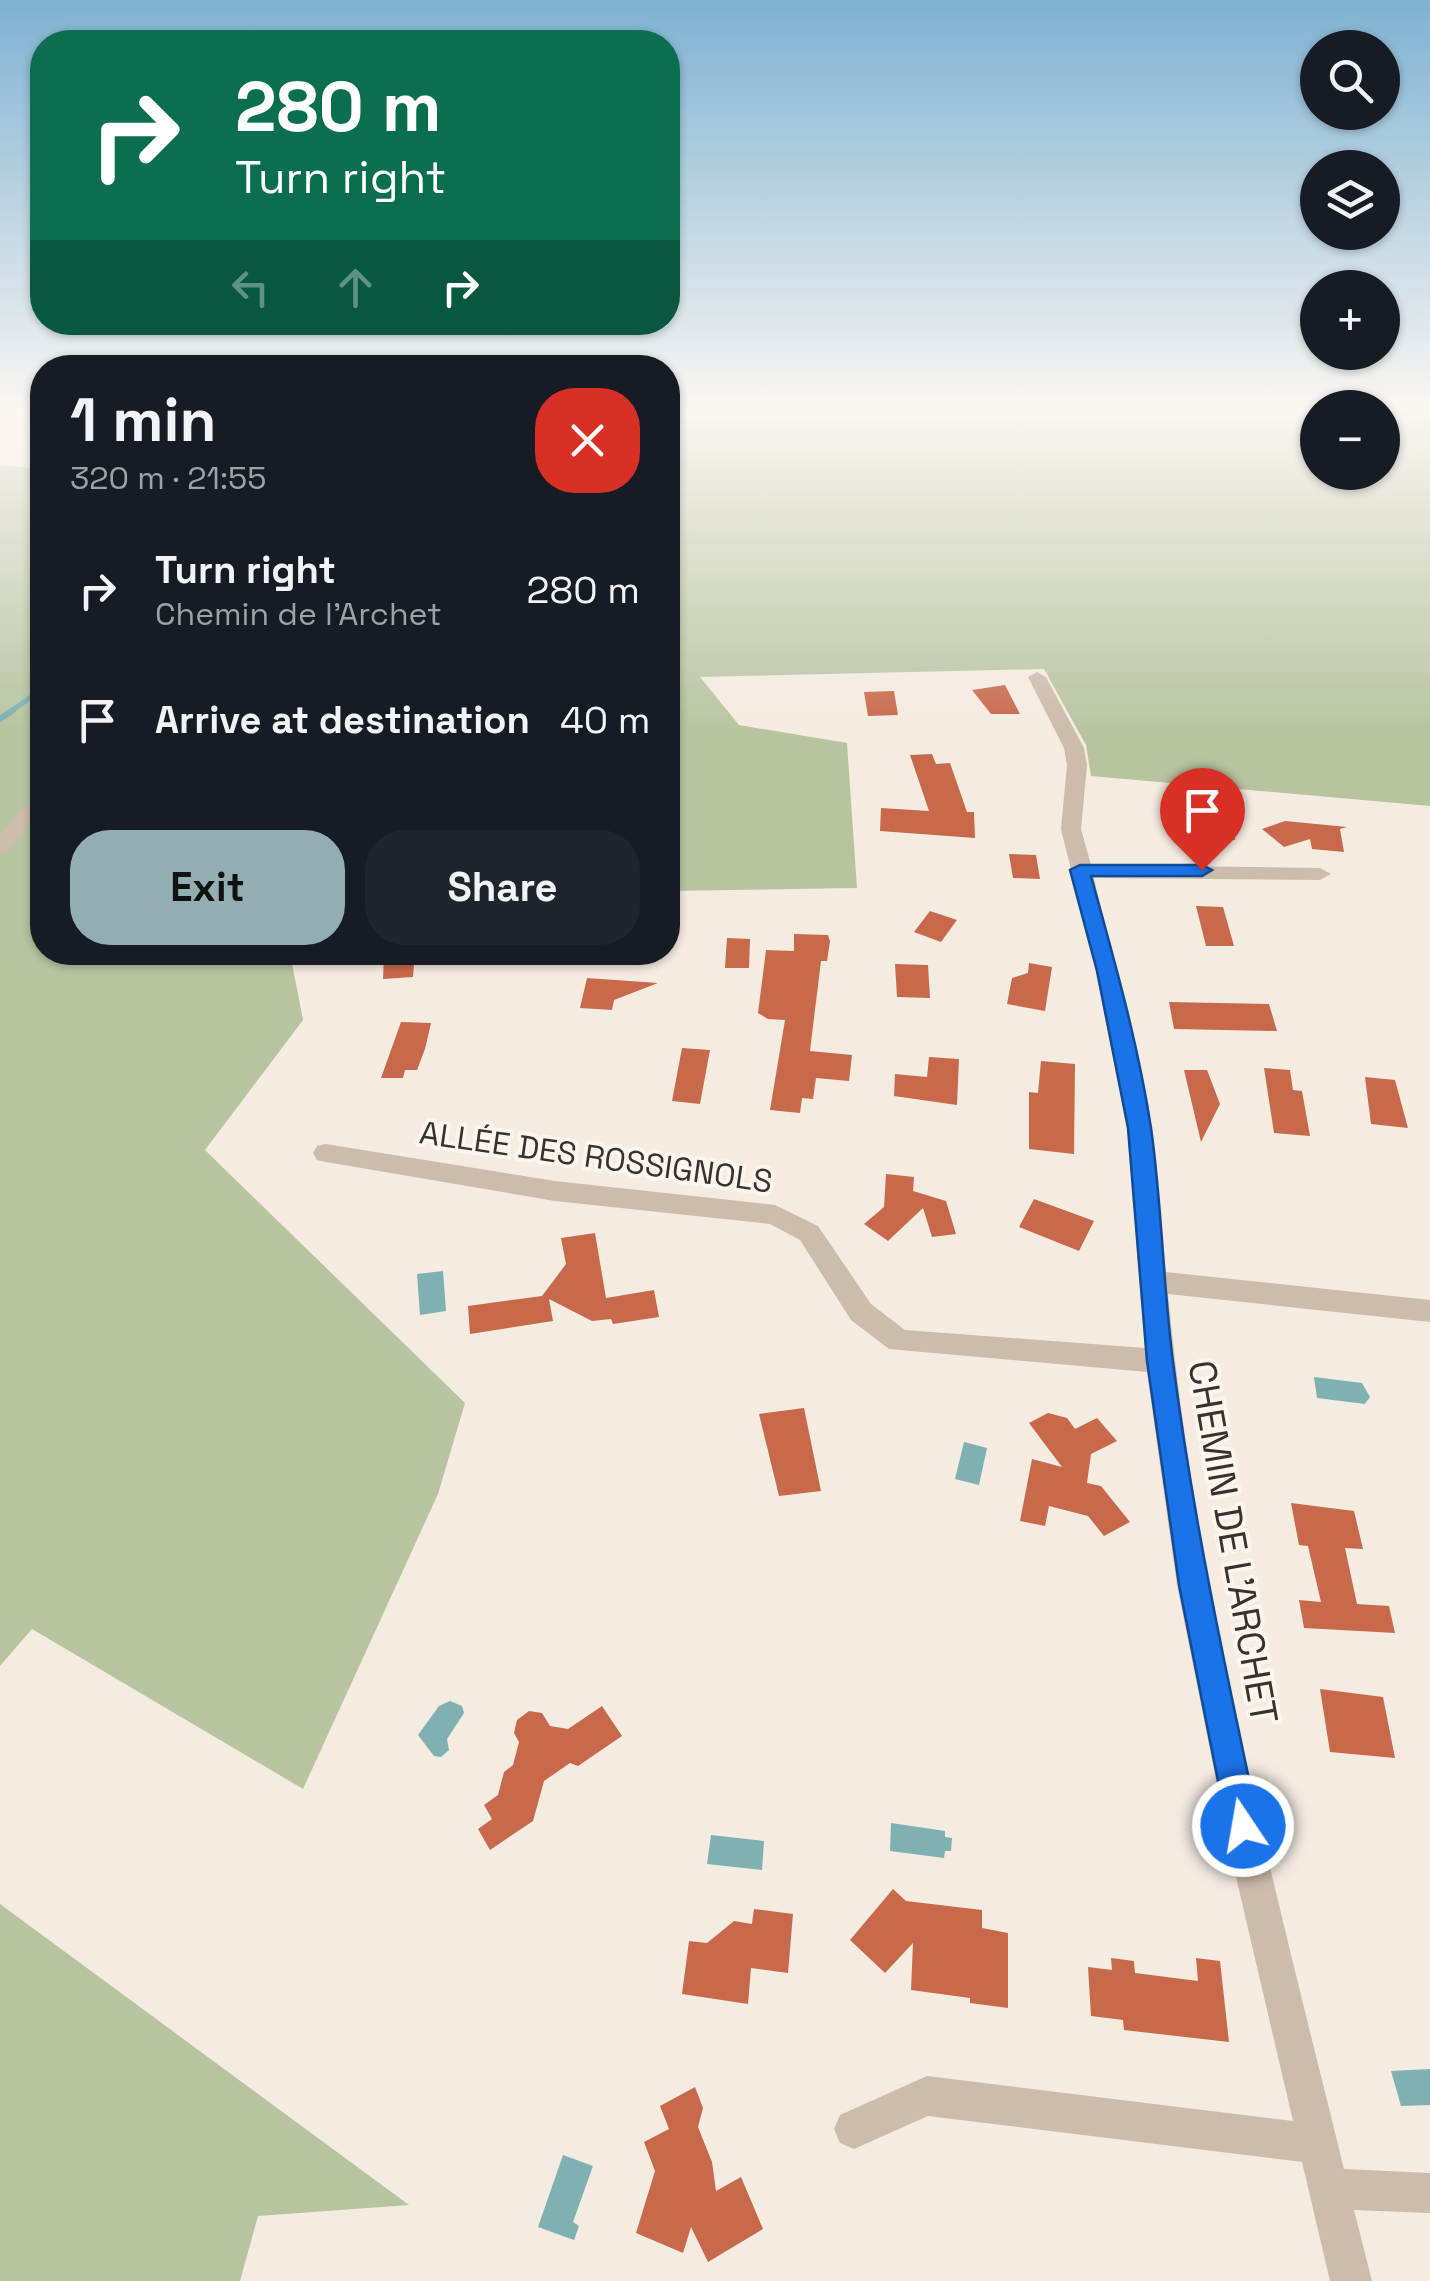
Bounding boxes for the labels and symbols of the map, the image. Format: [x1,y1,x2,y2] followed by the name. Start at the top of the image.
[1160,768,1245,871] pin
[417,1112,775,1202] street label: ALLÉE DES ROSSIGNOLS
[1177,1357,1289,1727] street label: CHEMIN DE L'ARCHET
[1191,1774,1295,1878] position arrow

